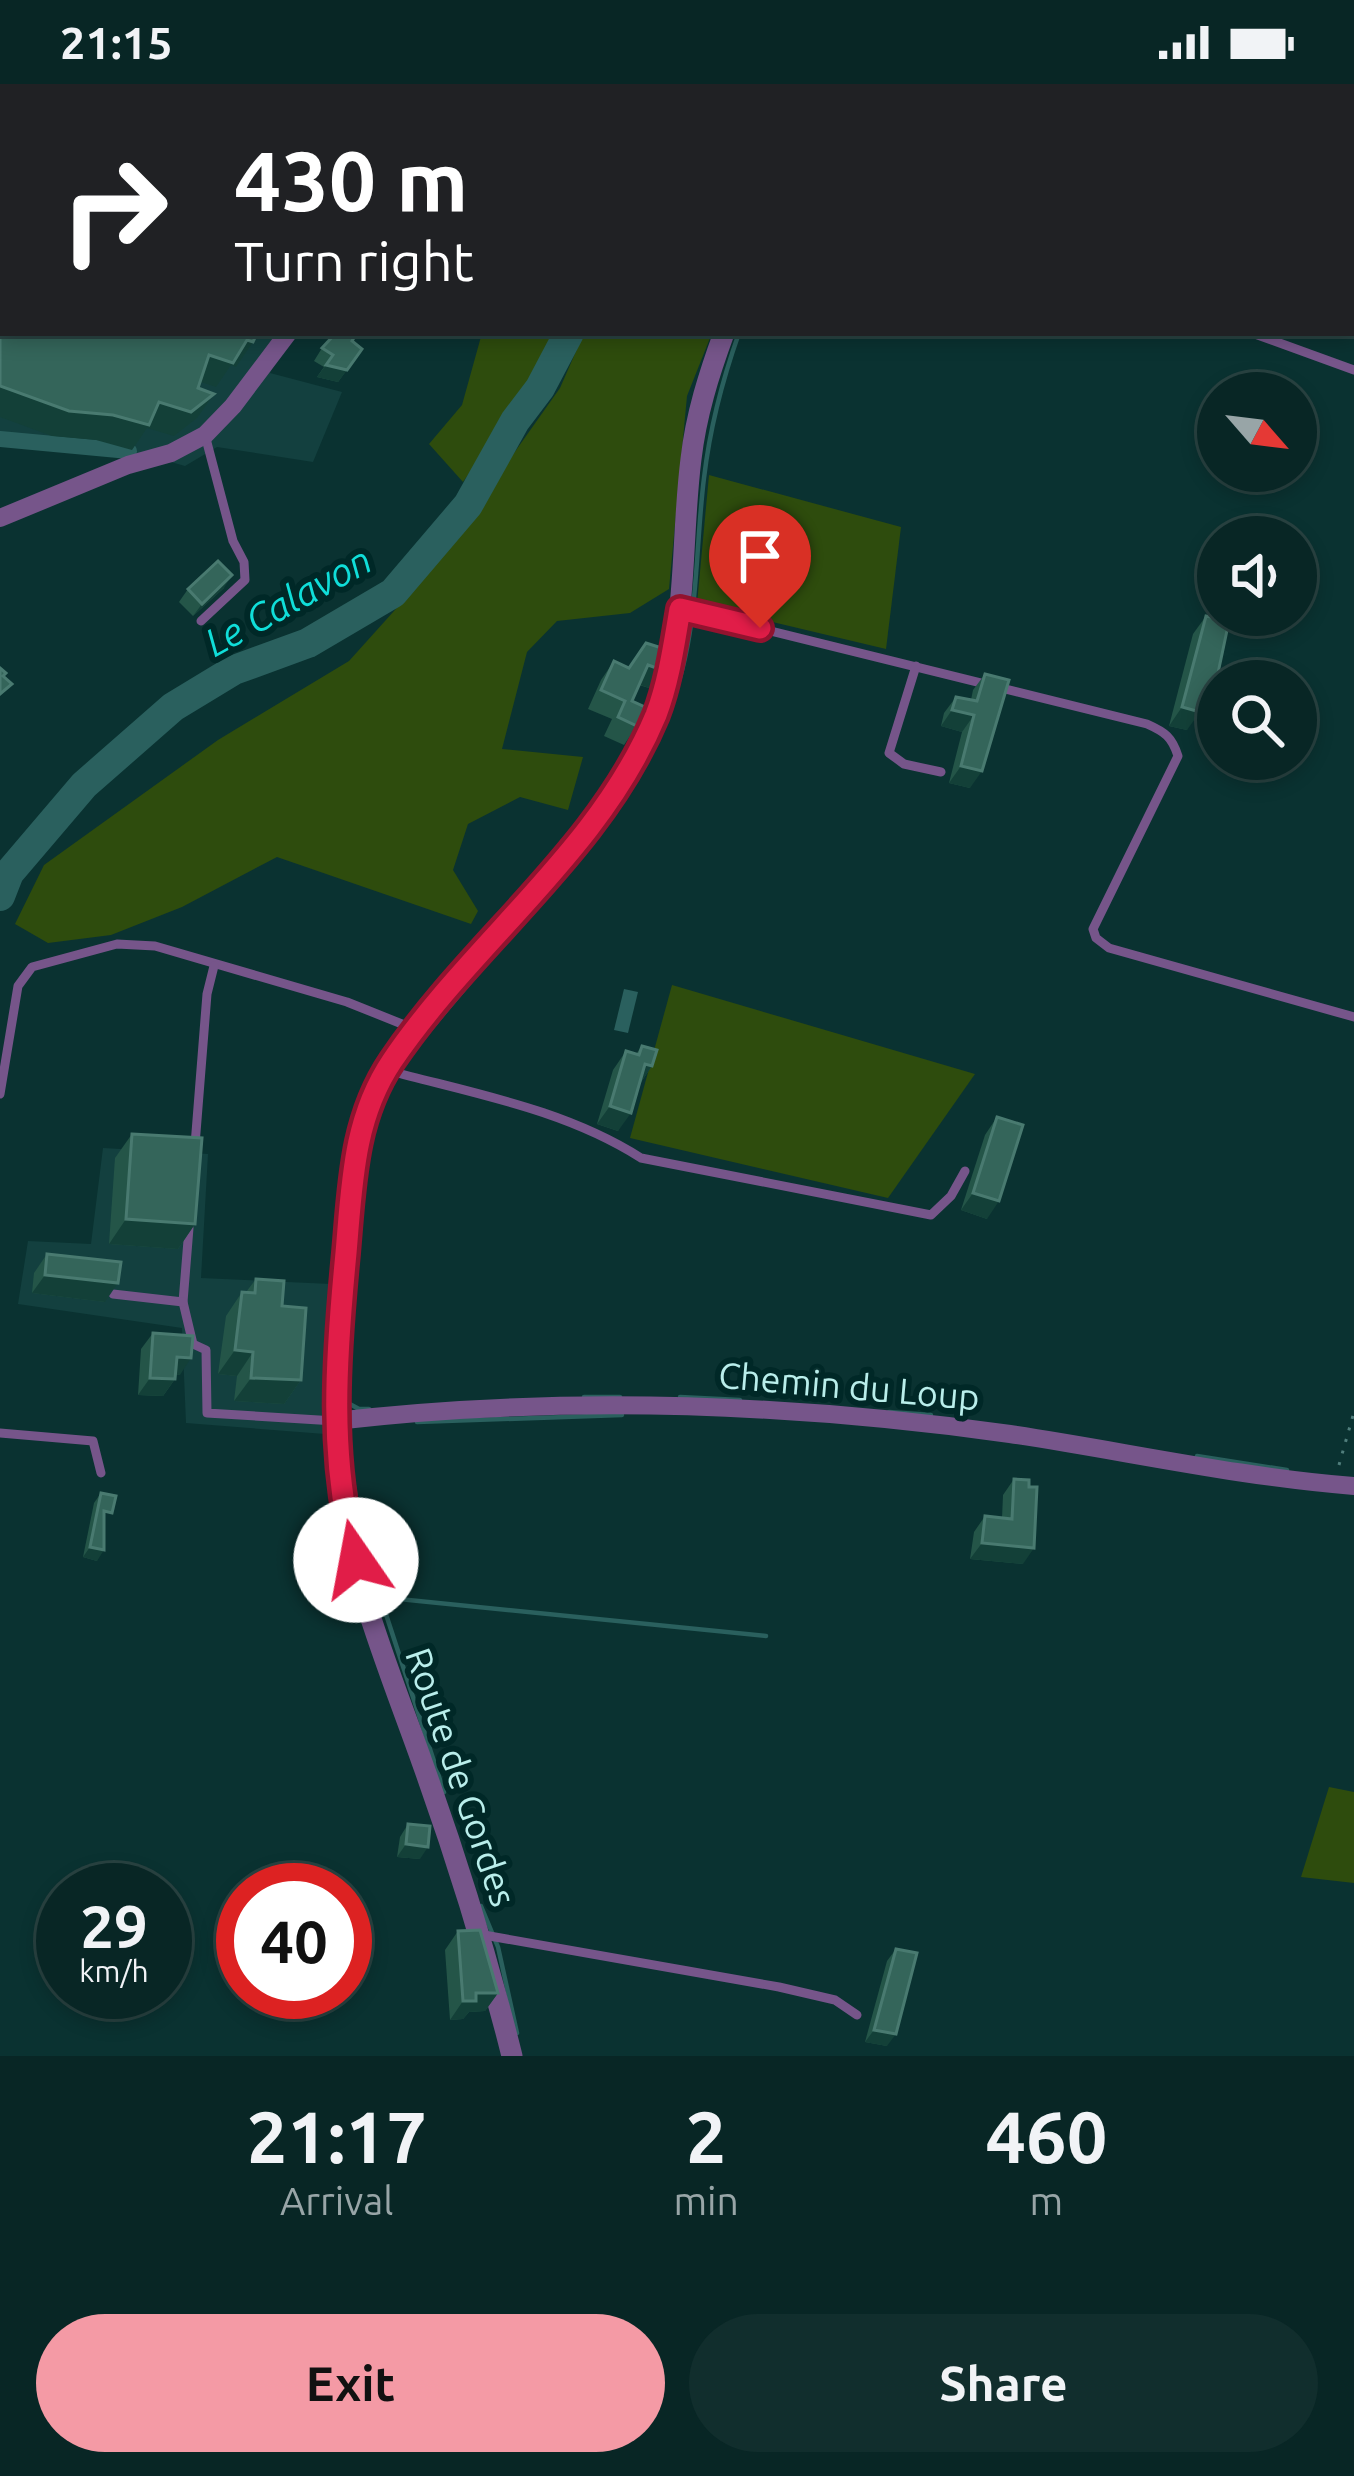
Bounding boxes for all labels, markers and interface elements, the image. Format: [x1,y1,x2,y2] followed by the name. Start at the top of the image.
[60,17,173,68] text: 21:15
[36,132,192,288] icon: right
[234,133,468,227] text: 430 m
[234,231,474,291] text: Turn right
[1197,372,1317,492] north arrow
[1197,372,1317,780] map controls
[709,505,811,628] pin
[1197,516,1317,636] button: sound
[727,523,793,589] icon: arrive
[197,537,378,664] water label: Le Calavon
[1197,660,1317,780] button: search
[717,1354,981,1417] street label: Chemin du Loup
[293,1497,419,1623] position arrow
[398,1642,525,1911] street label: Route de Gordes
[216,1863,372,2019] speed limit sign: 40
[80,1892,148,1959] text: 29
[79,1954,149,1988] text: km/h
[247,2096,427,2177] text: 21:17
[686,2096,726,2177] text: 2
[985,2096,1107,2177] text: 460
[280,2179,394,2222] text: Arrival
[673,2179,739,2222] text: min
[1030,2179,1063,2222] text: m
[36,2314,665,2452] button: Exit
[689,2314,1318,2452] button: Share

